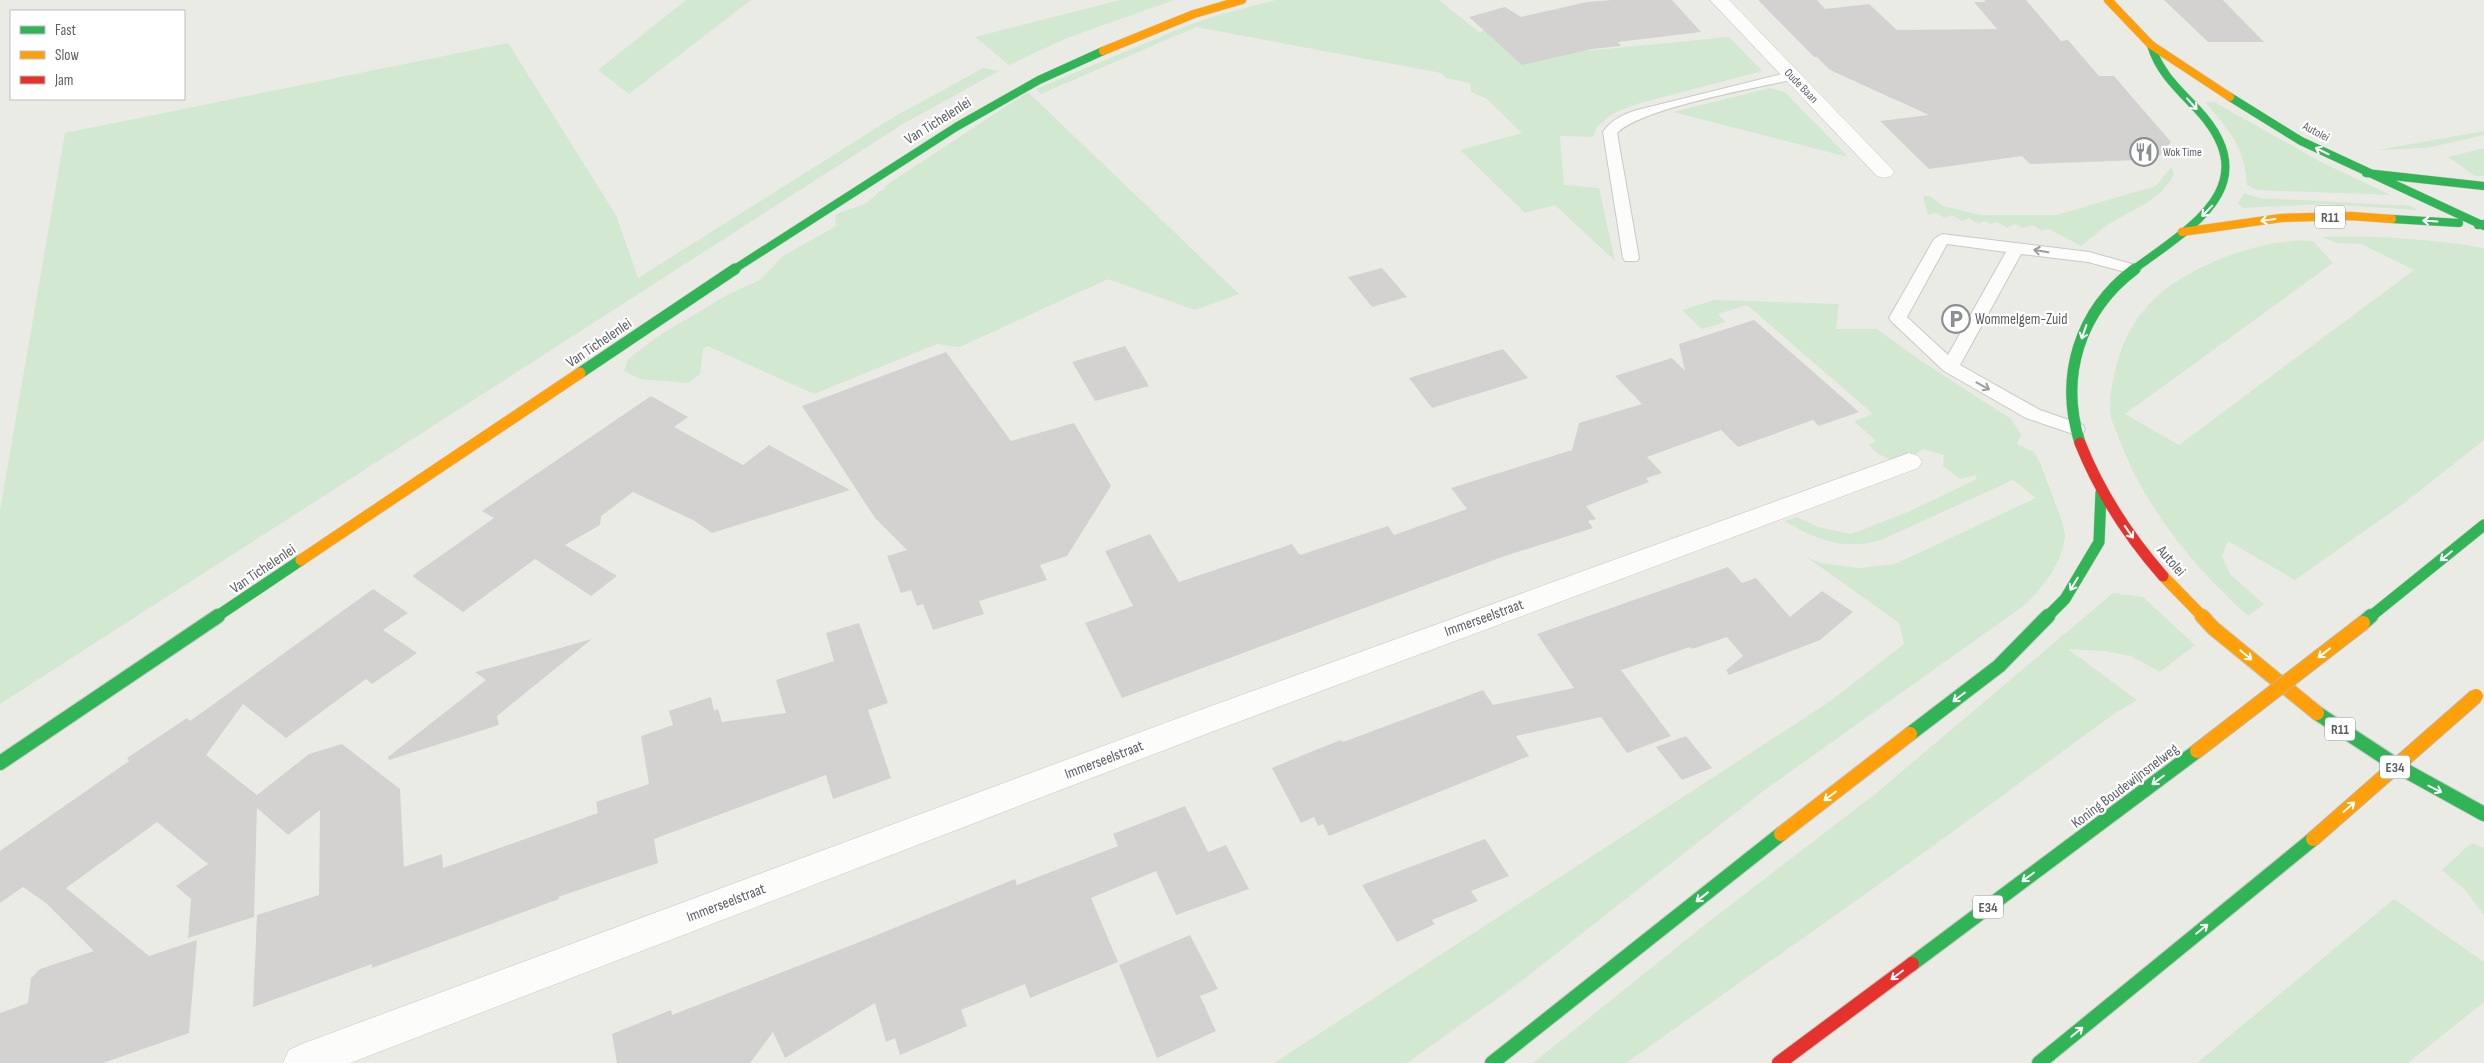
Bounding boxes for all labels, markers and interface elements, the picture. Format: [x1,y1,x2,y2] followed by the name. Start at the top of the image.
[10,10,185,100] legend
[55,21,77,40] text: Fast
[55,46,79,65] text: Slow
[1781,66,1821,106] street label: Oude Baan
[54,71,73,90] text: Jam
[901,93,975,149] street label: Van Tichelenlei
[2187,98,2198,111] one-way arrow
[2299,118,2332,145] street label: Autolei
[2129,137,2159,167] restaurant icon: Wok Time
[2163,145,2202,160] place label: Wok Time
[2315,146,2330,156] one-way arrow
[2201,205,2213,217] one-way arrow
[2315,206,2345,228] road number: R11
[2260,215,2276,225] one-way arrow
[2422,216,2438,226] one-way arrow
[2034,245,2050,255] one-way arrow
[1941,304,1971,334] parking icon: Wommelgem-Zuid
[1975,310,2067,329] place label: Wommelgem-Zuid
[563,314,636,372] street label: Van Tichelenlei
[2079,324,2088,340] one-way arrow
[1976,381,1991,391] one-way arrow
[2124,525,2134,539] one-way arrow
[227,540,300,598] street label: Van Tichelenlei
[2152,541,2190,581] street label: Autolei
[2440,550,2453,561] one-way arrow
[2068,576,2078,590] one-way arrow
[1442,595,1527,641] street label: Immerseelstraat
[2318,648,2331,659] one-way arrow
[2239,649,2252,661] one-way arrow
[1952,692,1966,702] one-way arrow
[2325,718,2355,741] road number: R11
[1062,736,1146,784] street label: Immerseelstraat
[2068,739,2182,833] street label: Koning Boudewijnsnelweg
[2380,756,2410,779] road number: E34
[2152,775,2165,786] one-way arrow
[2427,785,2442,794] one-way arrow
[1823,791,1837,801] one-way arrow
[2343,801,2356,812] one-way arrow
[2022,872,2035,883] one-way arrow
[684,879,768,927] street label: Immerseelstraat
[1696,891,1709,902] one-way arrow
[1973,896,2003,919] road number: E34
[2196,924,2209,935] one-way arrow
[1891,969,1904,980] one-way arrow
[2070,1027,2083,1038] one-way arrow

